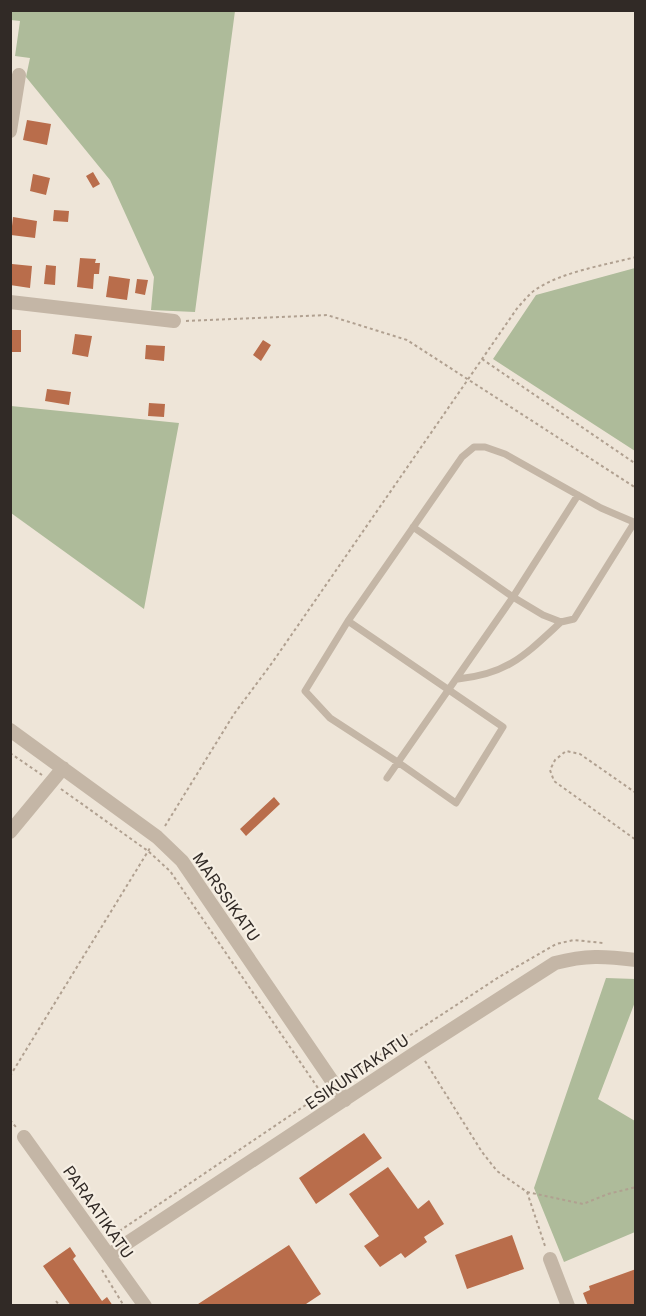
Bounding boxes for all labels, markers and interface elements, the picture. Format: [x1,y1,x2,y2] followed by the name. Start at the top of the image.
[188,849,264,945] street label: MARSSIKATU
[302,1030,412,1114] street label: ESIKUNTAKATU
[59,1162,137,1262] street label: PARAATIKATU

